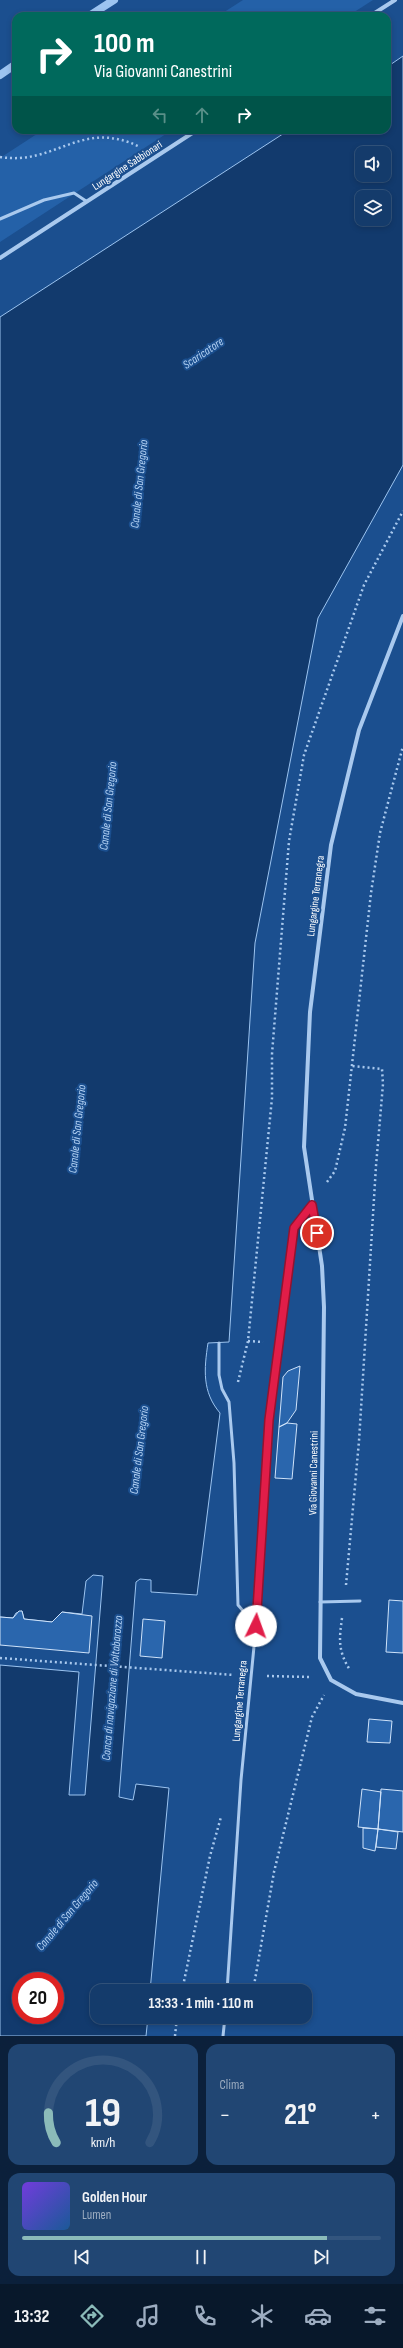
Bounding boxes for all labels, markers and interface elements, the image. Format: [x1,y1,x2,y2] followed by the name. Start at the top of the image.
[94,27,155,60] text: 100 m
[28,28,80,80] icon: right
[94,61,232,82] text: Via Giovanni Canestrini
[149,104,171,126] icon: left
[191,104,213,126] icon: ahead
[233,104,255,126] icon: right
[90,138,165,193] street label: Lungargine Sabbionari
[355,146,391,226] map controls
[355,146,391,182] button: sound
[355,190,391,226] button: layers
[180,334,227,372] water label: Scaricatore
[127,439,152,529] water label: Canale di San Gregorio
[96,761,121,851] water label: Canale di San Gregorio
[304,855,327,937] street label: Lungargine Terranegra
[65,1084,90,1174] water label: Canale di San Gregorio
[300,1216,334,1250] pin
[306,1222,328,1244] icon: arrive
[127,1405,152,1495] water label: Canale di San Gregorio
[306,1431,321,1515] street label: Via Giovanni Canestrini
[235,1605,277,1647] position arrow
[99,1615,126,1761] water label: Conca di navigazione di Voltabarozzo
[229,1660,250,1742] street label: Lungargine Terranegra
[33,1876,102,1954] water label: Canale di San Gregorio
[12,1972,64,2024] speed limit sign: 20
[149,1994,254,2013] text: 13:33 · 1 min · 110 m
[220,2077,244,2093] text: Clima
[85,2088,121,2137] text: 19
[284,2097,317,2133] text: 21°
[220,2102,230,2129] text: −
[370,2102,381,2129] text: +
[90,2133,115,2150] text: km/h
[82,2188,147,2207] text: Golden Hour
[82,2207,111,2223] text: Lumen
[71,2246,93,2268] icon: previous
[190,2246,212,2268] icon: pause
[310,2246,332,2268] icon: next
[78,2302,106,2330] icon: directions
[134,2302,162,2330] icon: music
[191,2302,219,2330] icon: phone
[248,2302,276,2330] icon: climate
[304,2302,332,2330] icon: car
[361,2302,389,2330] icon: filters
[14,2306,49,2327] text: 13:32

